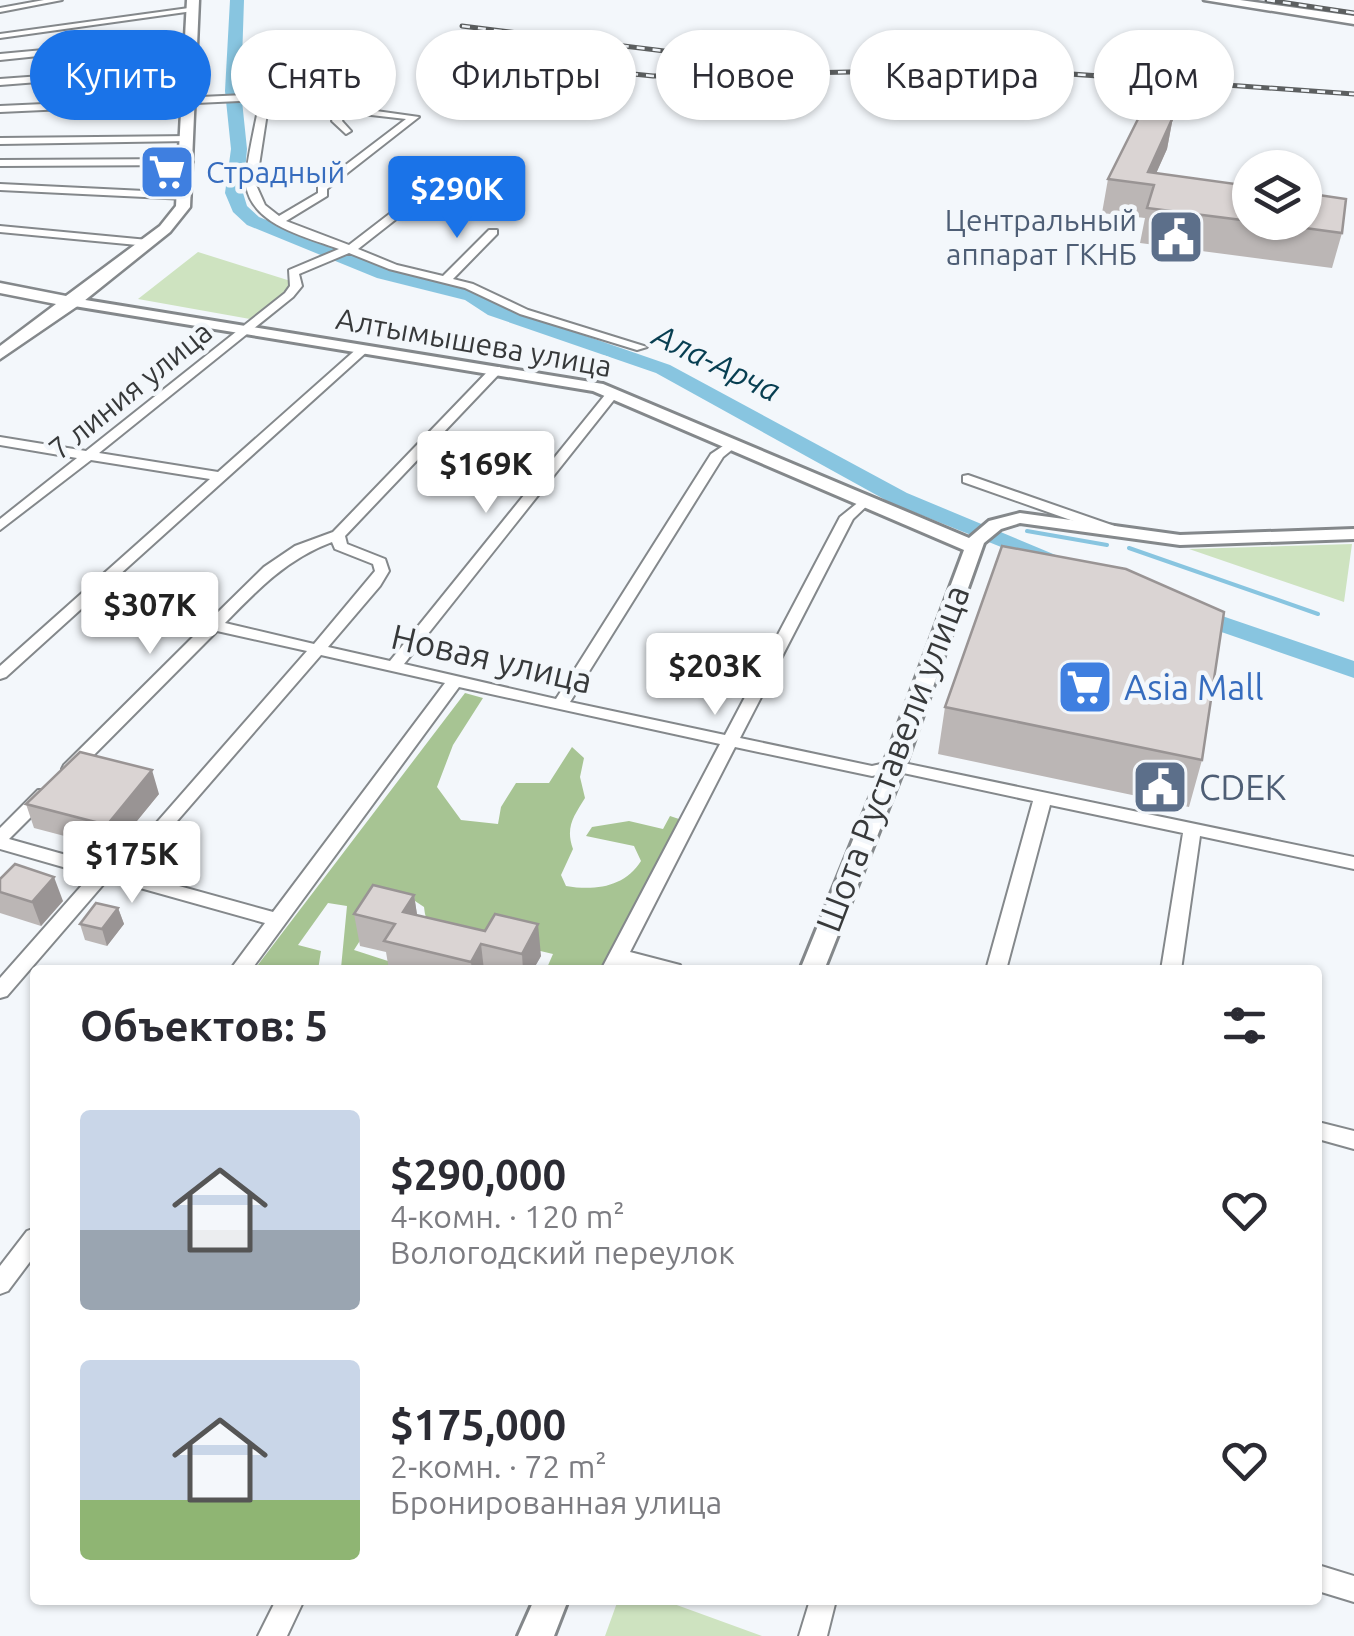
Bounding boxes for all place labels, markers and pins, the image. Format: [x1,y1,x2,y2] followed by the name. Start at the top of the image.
[137,142,197,202] supermarket icon: Страдный
[206,155,345,189] place label: Страдный
[387,156,527,241] pin: $290K
[945,203,1137,271] place label: Центральный аппарат ГКНБ
[1146,207,1206,267] public building icon: Центральный аппарат ГКНБ
[416,431,556,516] pin: $169K
[80,572,220,657] pin: $307K
[645,633,785,718] pin: $203K
[1055,657,1115,717] supermarket icon: Asia Mall
[1124,667,1264,707] place label: Asia Mall
[1130,757,1190,817] public building icon: CDEK
[1199,767,1286,807] place label: CDEK
[62,821,202,906] pin: $175K

